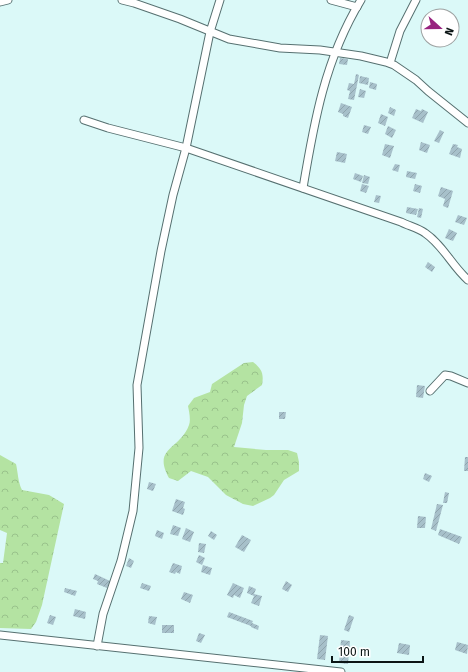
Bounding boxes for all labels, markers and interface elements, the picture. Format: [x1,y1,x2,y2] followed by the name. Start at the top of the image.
[420,8,460,48] north arrow
[441,26,456,37] text: N
[332,638,423,664] scale bar
[338,645,370,659] text: 100 m

